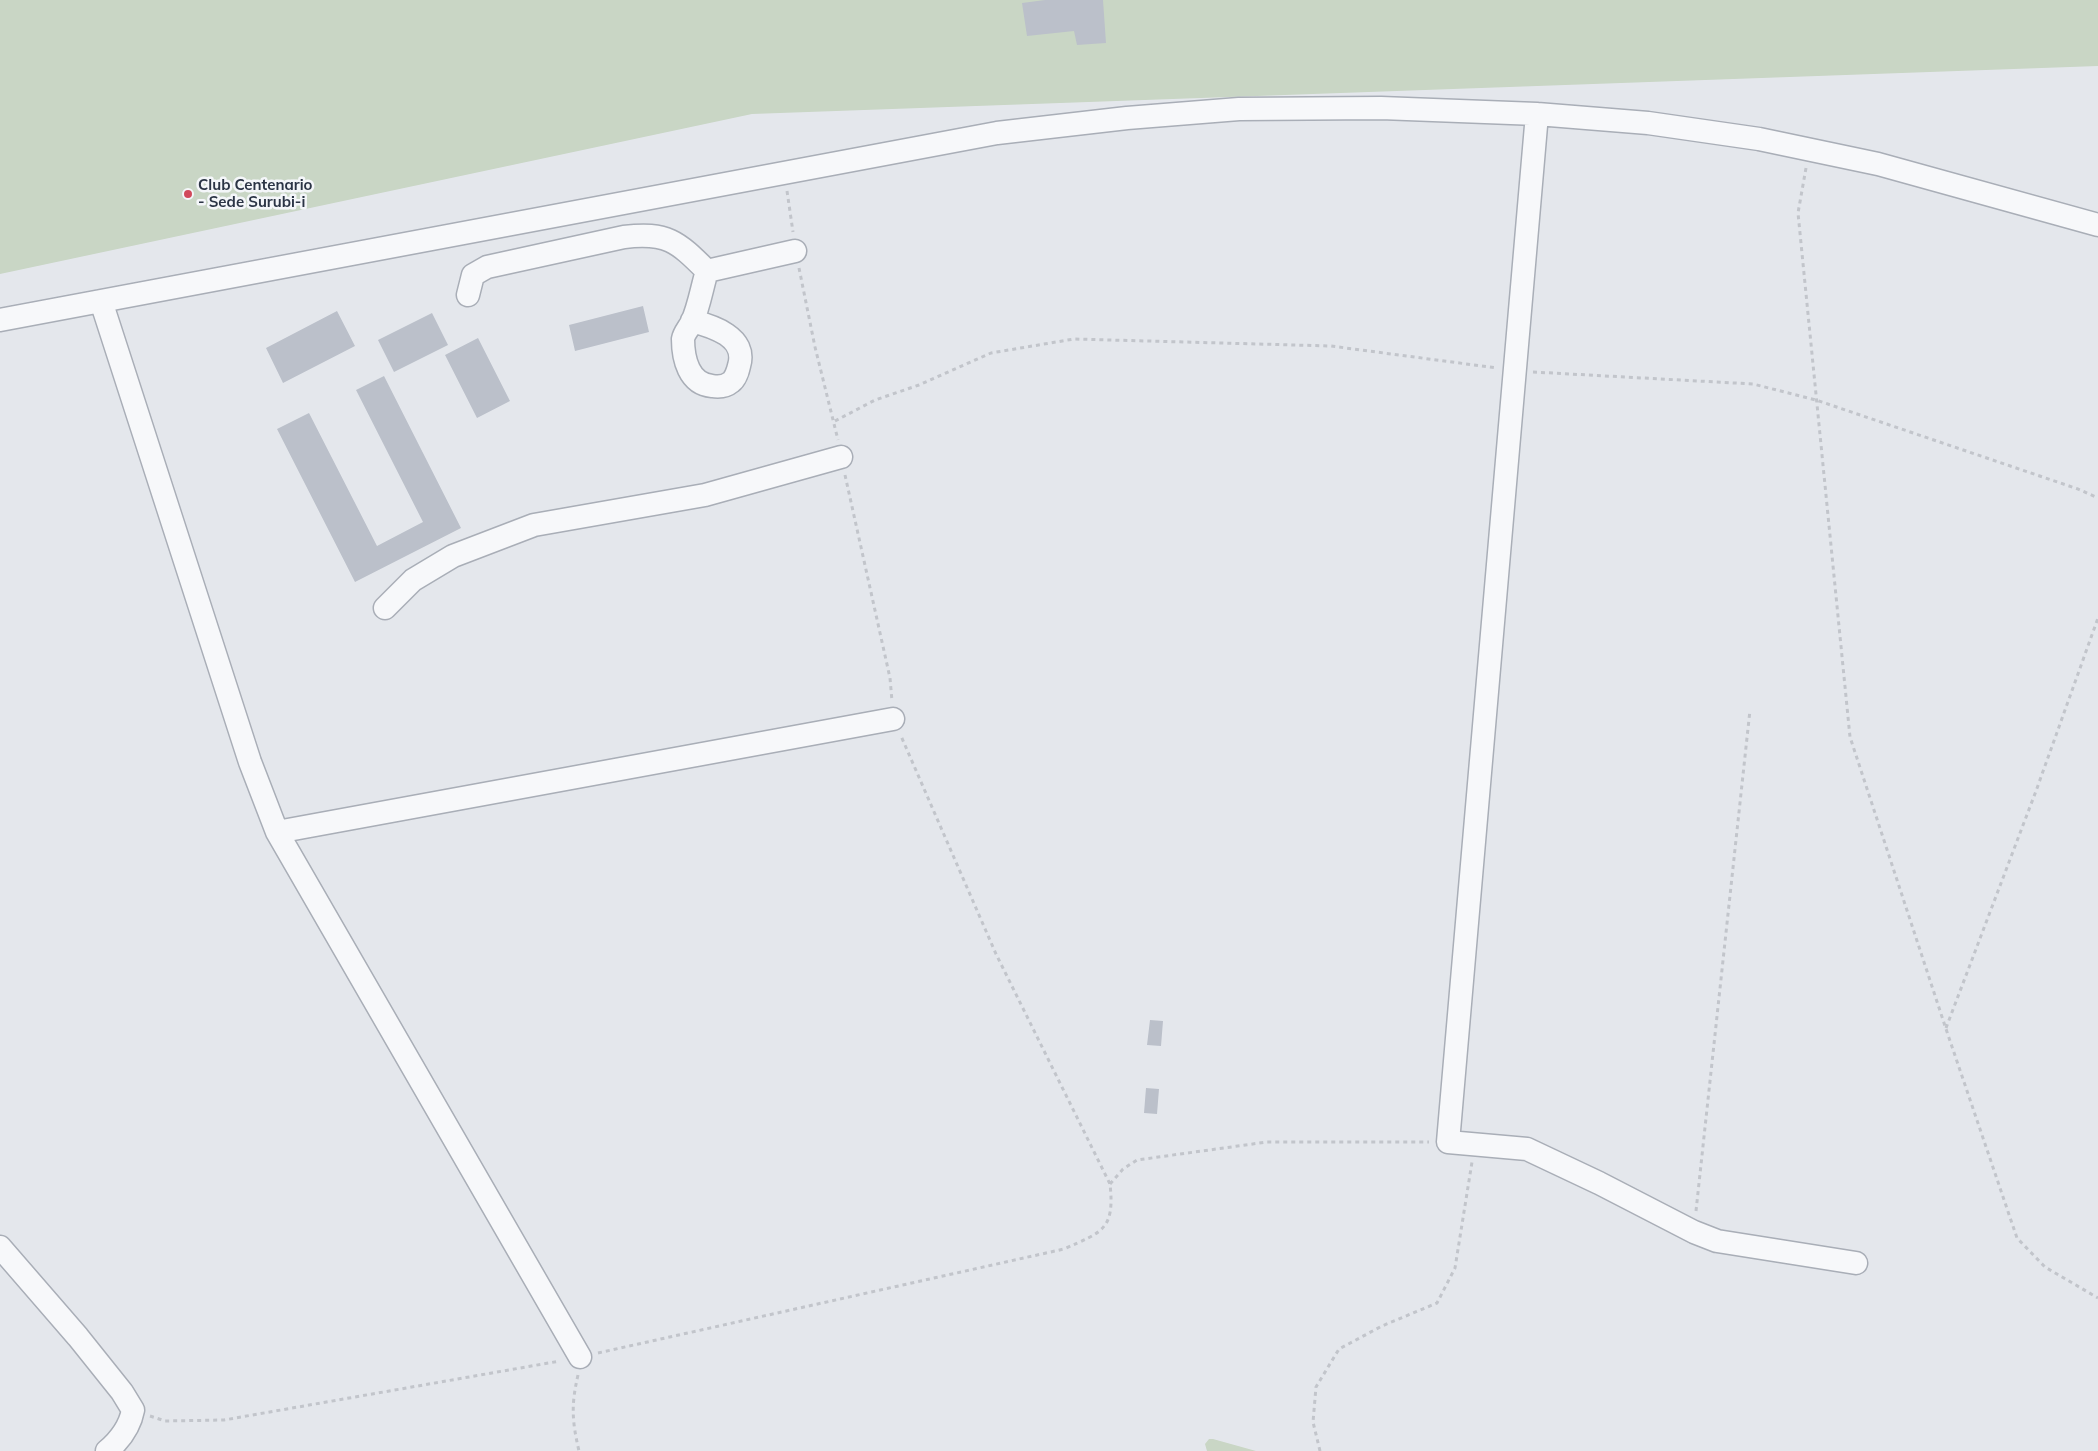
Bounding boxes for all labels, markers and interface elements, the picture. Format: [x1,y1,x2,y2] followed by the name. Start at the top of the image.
[198,176,312,211] place label: Club Centenario - Sede Surubi-i
[182,188,194,200] marker: Club Centenario - Sede Surubi-i

